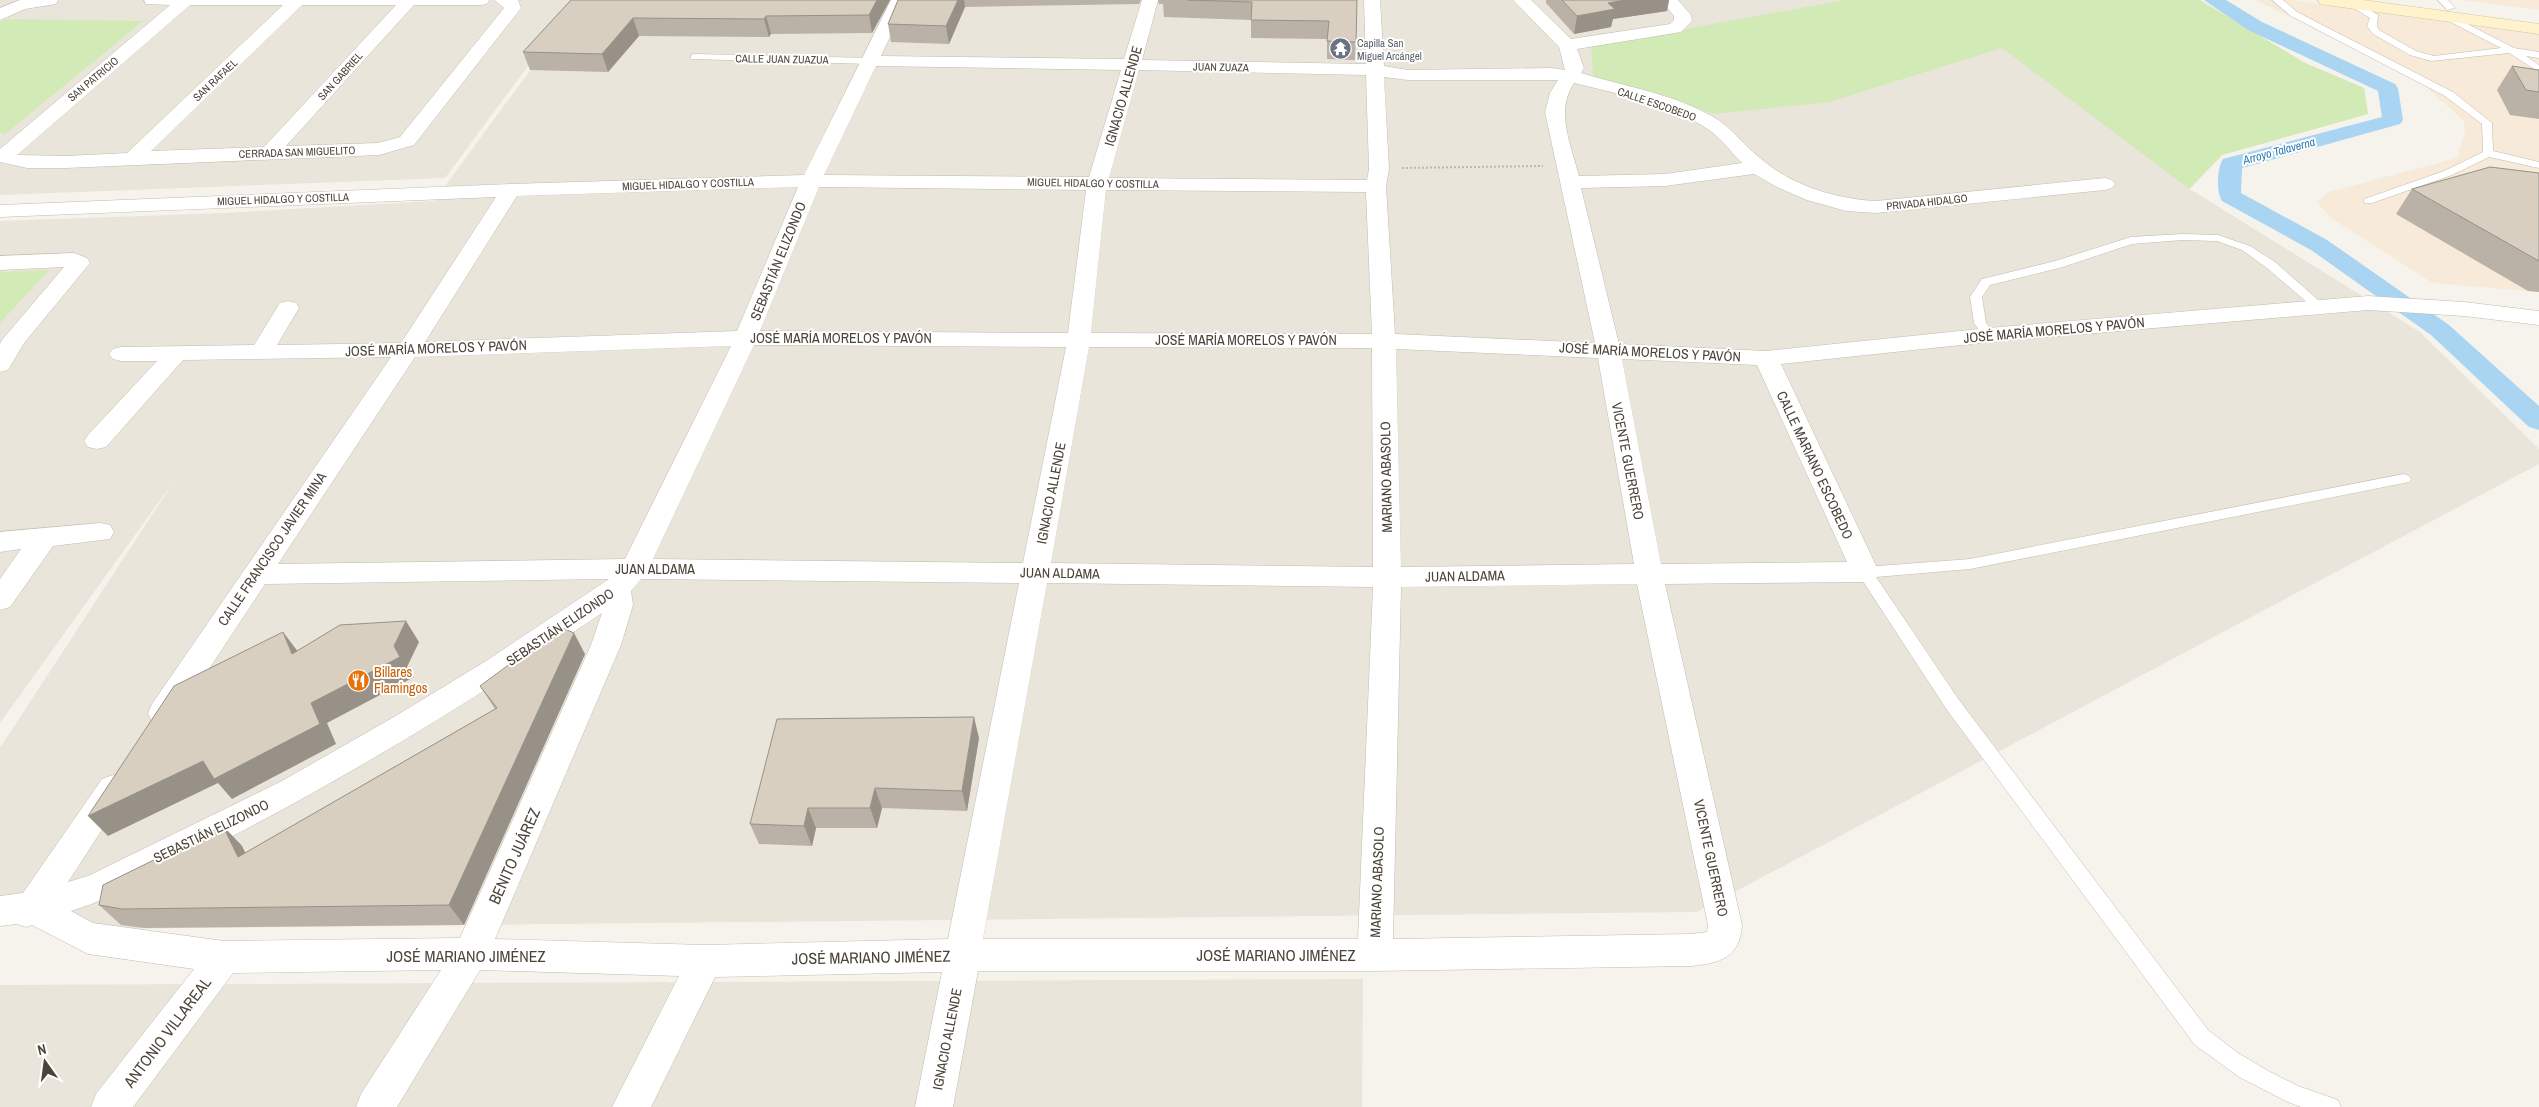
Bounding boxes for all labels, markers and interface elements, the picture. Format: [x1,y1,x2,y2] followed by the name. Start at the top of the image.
[1357,36,1422,63] place label: Capilla San Miguel Arcángel
[1329,37,1353,61] temple icon: Capilla San Miguel Arcángel
[1100,44,1146,148] street label: IGNACIO ALLENDE
[315,49,365,103] street label: SAN GABRIEL
[735,51,830,67] street label: CALLE JUAN ZUAZUA
[65,54,121,104] street label: SAN PATRICIO
[190,56,240,104] street label: SAN RAFAEL
[1193,60,1250,75] street label: JUAN ZUAZA
[1616,84,1698,124] street label: CALLE ESCOBEDO
[2240,134,2317,169] water label: Arroyo Talaverna
[238,143,356,161] street label: CERRADA SAN MIGUELITO
[622,175,755,193] street label: MIGUEL HIDALGO Y COSTILLA
[1027,175,1160,191] street label: MIGUEL HIDALGO Y COSTILLA
[217,190,350,208] street label: MIGUEL HIDALGO Y COSTILLA
[1886,191,1968,213] street label: PRIVADA HIDALGO
[746,199,810,323] street label: SEBASTIÁN ELIZONDO
[1963,313,2145,347] street label: JOSÉ MARÍA MORELOS Y PAVÓN
[750,329,932,347] street label: JOSÉ MARÍA MORELOS Y PAVÓN
[1155,331,1337,349] street label: JOSÉ MARÍA MORELOS Y PAVÓN
[345,336,527,360] street label: JOSÉ MARÍA MORELOS Y PAVÓN
[1559,338,1741,366] street label: JOSÉ MARÍA MORELOS Y PAVÓN
[1773,388,1857,542] street label: CALLE MARIANO ESCOBEDO
[1608,401,1648,521] street label: VICENTE GUERRERO
[1376,421,1396,533] street label: MARIANO ABASOLO
[1032,441,1070,545] street label: IGNACIO ALLENDE
[214,468,330,629] street label: CALLE FRANCISCO JAVIER MINA
[615,560,695,578] street label: JUAN ALDAMA
[1020,563,1100,583] street label: JUAN ALDAMA
[1425,566,1505,586] street label: JUAN ALDAMA
[503,584,617,670] street label: SEBASTIÁN ELIZONDO
[374,663,428,697] place label: Billares Flamingos
[346,668,370,692] restaurant icon: Billares Flamingos
[150,795,272,867] street label: SEBASTIÁN ELIZONDO
[1690,798,1732,918] street label: VICENTE GUERRERO
[483,804,545,908] street label: BENITO JUÁREZ
[1366,826,1388,938] street label: MARIANO ABASOLO
[1197,944,1355,966] street label: JOSÉ MARIANO JIMÉNEZ
[387,945,545,967] street label: JOSÉ MARIANO JIMÉNEZ
[791,945,951,969] street label: JOSÉ MARIANO JIMÉNEZ
[118,972,216,1093] street label: ANTONIO VILLAREAL
[928,987,966,1091] street label: IGNACIO ALLENDE
[20,1037,70,1087] north arrow
[36,1040,48,1059] text: N

